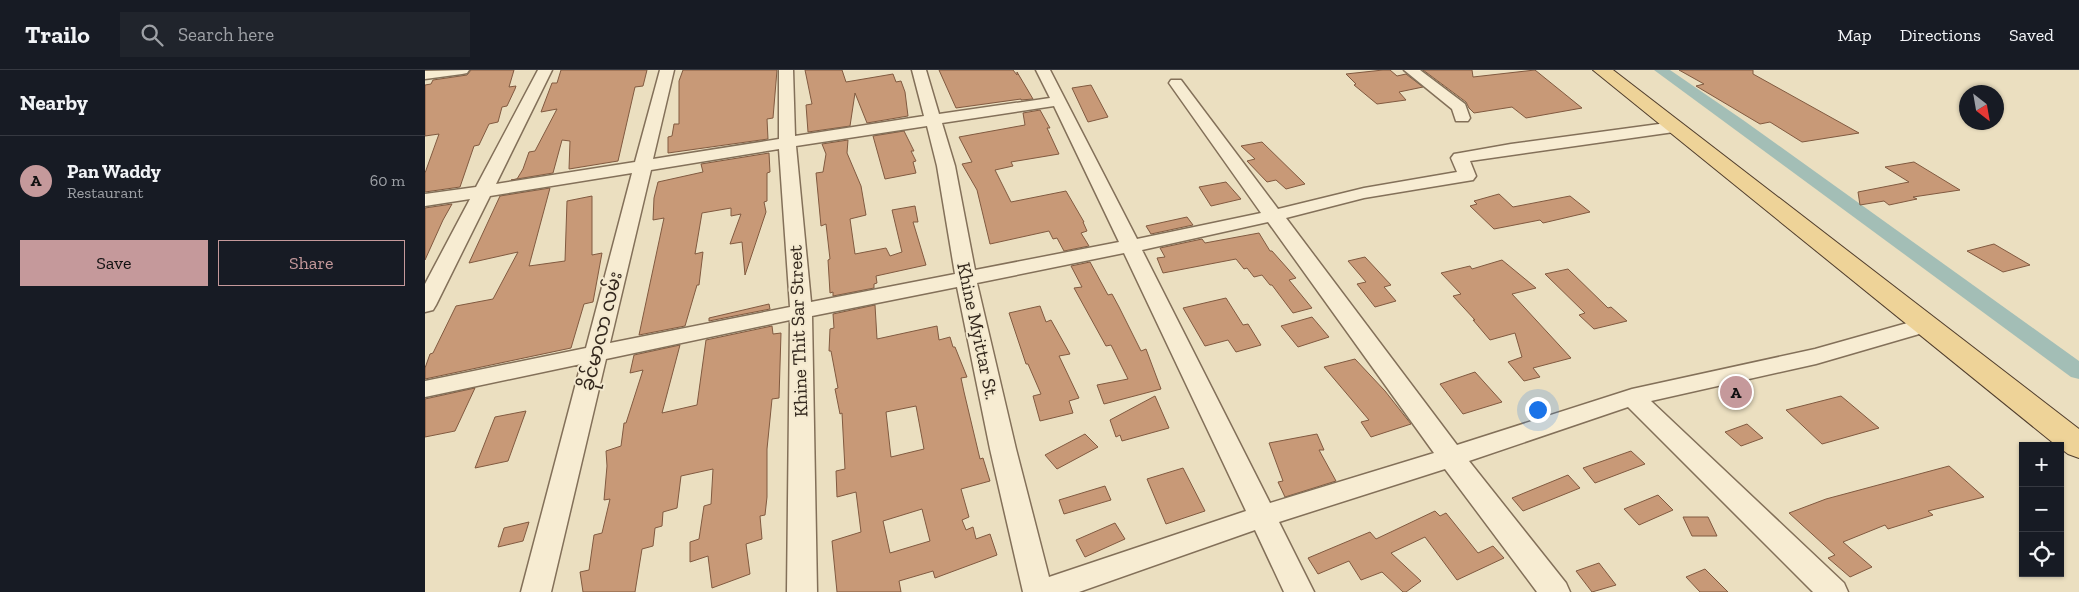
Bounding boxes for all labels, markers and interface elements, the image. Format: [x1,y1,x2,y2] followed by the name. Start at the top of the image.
[120,12,470,57] search box
[25,20,90,49] text: Trailo
[138,21,166,49] icon: search
[178,23,274,46] text: Search here
[1837,24,1872,46] text: Map
[1900,24,1981,46] text: Directions
[2009,24,2054,46] text: Saved
[1959,85,2004,130] north arrow
[20,90,88,115] text: Nearby
[67,160,161,183] text: Pan Waddy
[31,171,42,190] text: A
[370,171,405,190] text: 60 m
[67,183,143,202] text: Restaurant
[20,240,208,286] button: Save
[218,240,405,286] button: Share
[783,244,813,418] street label: Khine Thit Sar Street
[952,260,1004,402] street label: Khine Myittar St.
[572,268,632,394] street label: ခိုင်မာလာ လမ်း
[1720,373,1752,411] pin: A
[1525,397,1551,423] your location
[2019,442,2064,577] map controls
[2019,442,2064,487] button: +
[2019,487,2064,532] button: −
[2019,532,2064,577] button: locate

